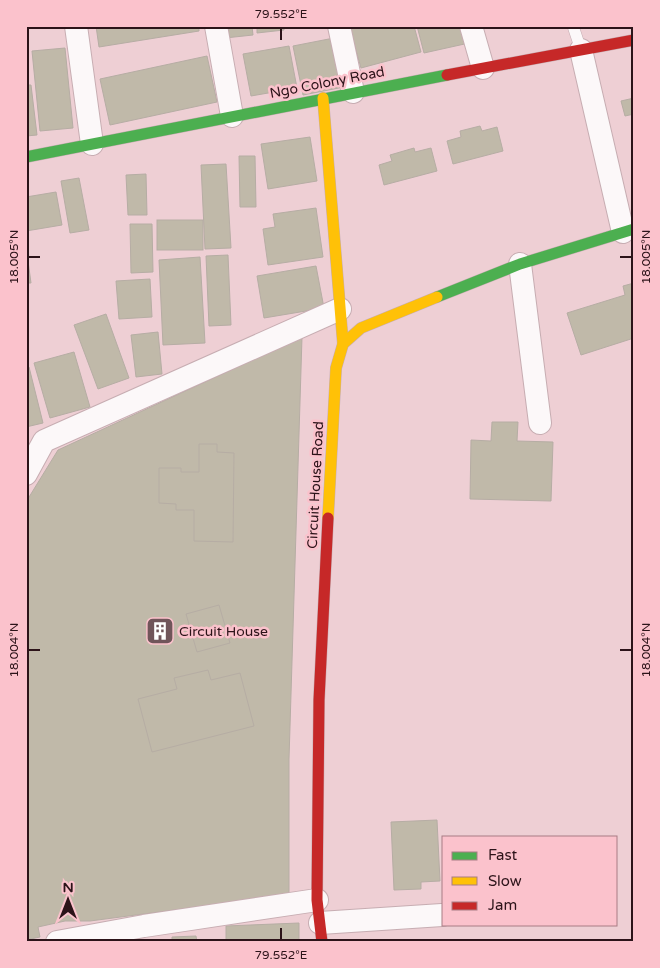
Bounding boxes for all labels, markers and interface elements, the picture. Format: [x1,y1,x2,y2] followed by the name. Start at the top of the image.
[255,7,308,21] text: 79.552°E
[268,63,386,102] street label: Ngo Colony Road
[7,230,21,284] text: 18.005°N
[639,230,653,284] text: 18.005°N
[304,421,327,549] street label: Circuit House Road
[145,616,175,646] building icon: Circuit House
[7,623,21,677] text: 18.004°N
[179,623,268,640] place label: Circuit House
[639,623,653,677] text: 18.004°N
[442,836,618,926] legend
[488,846,518,864] text: Fast
[488,872,522,890] text: Slow
[42,876,92,926] north arrow
[62,879,74,896] text: N
[488,896,517,914] text: Jam
[255,948,308,962] text: 79.552°E

